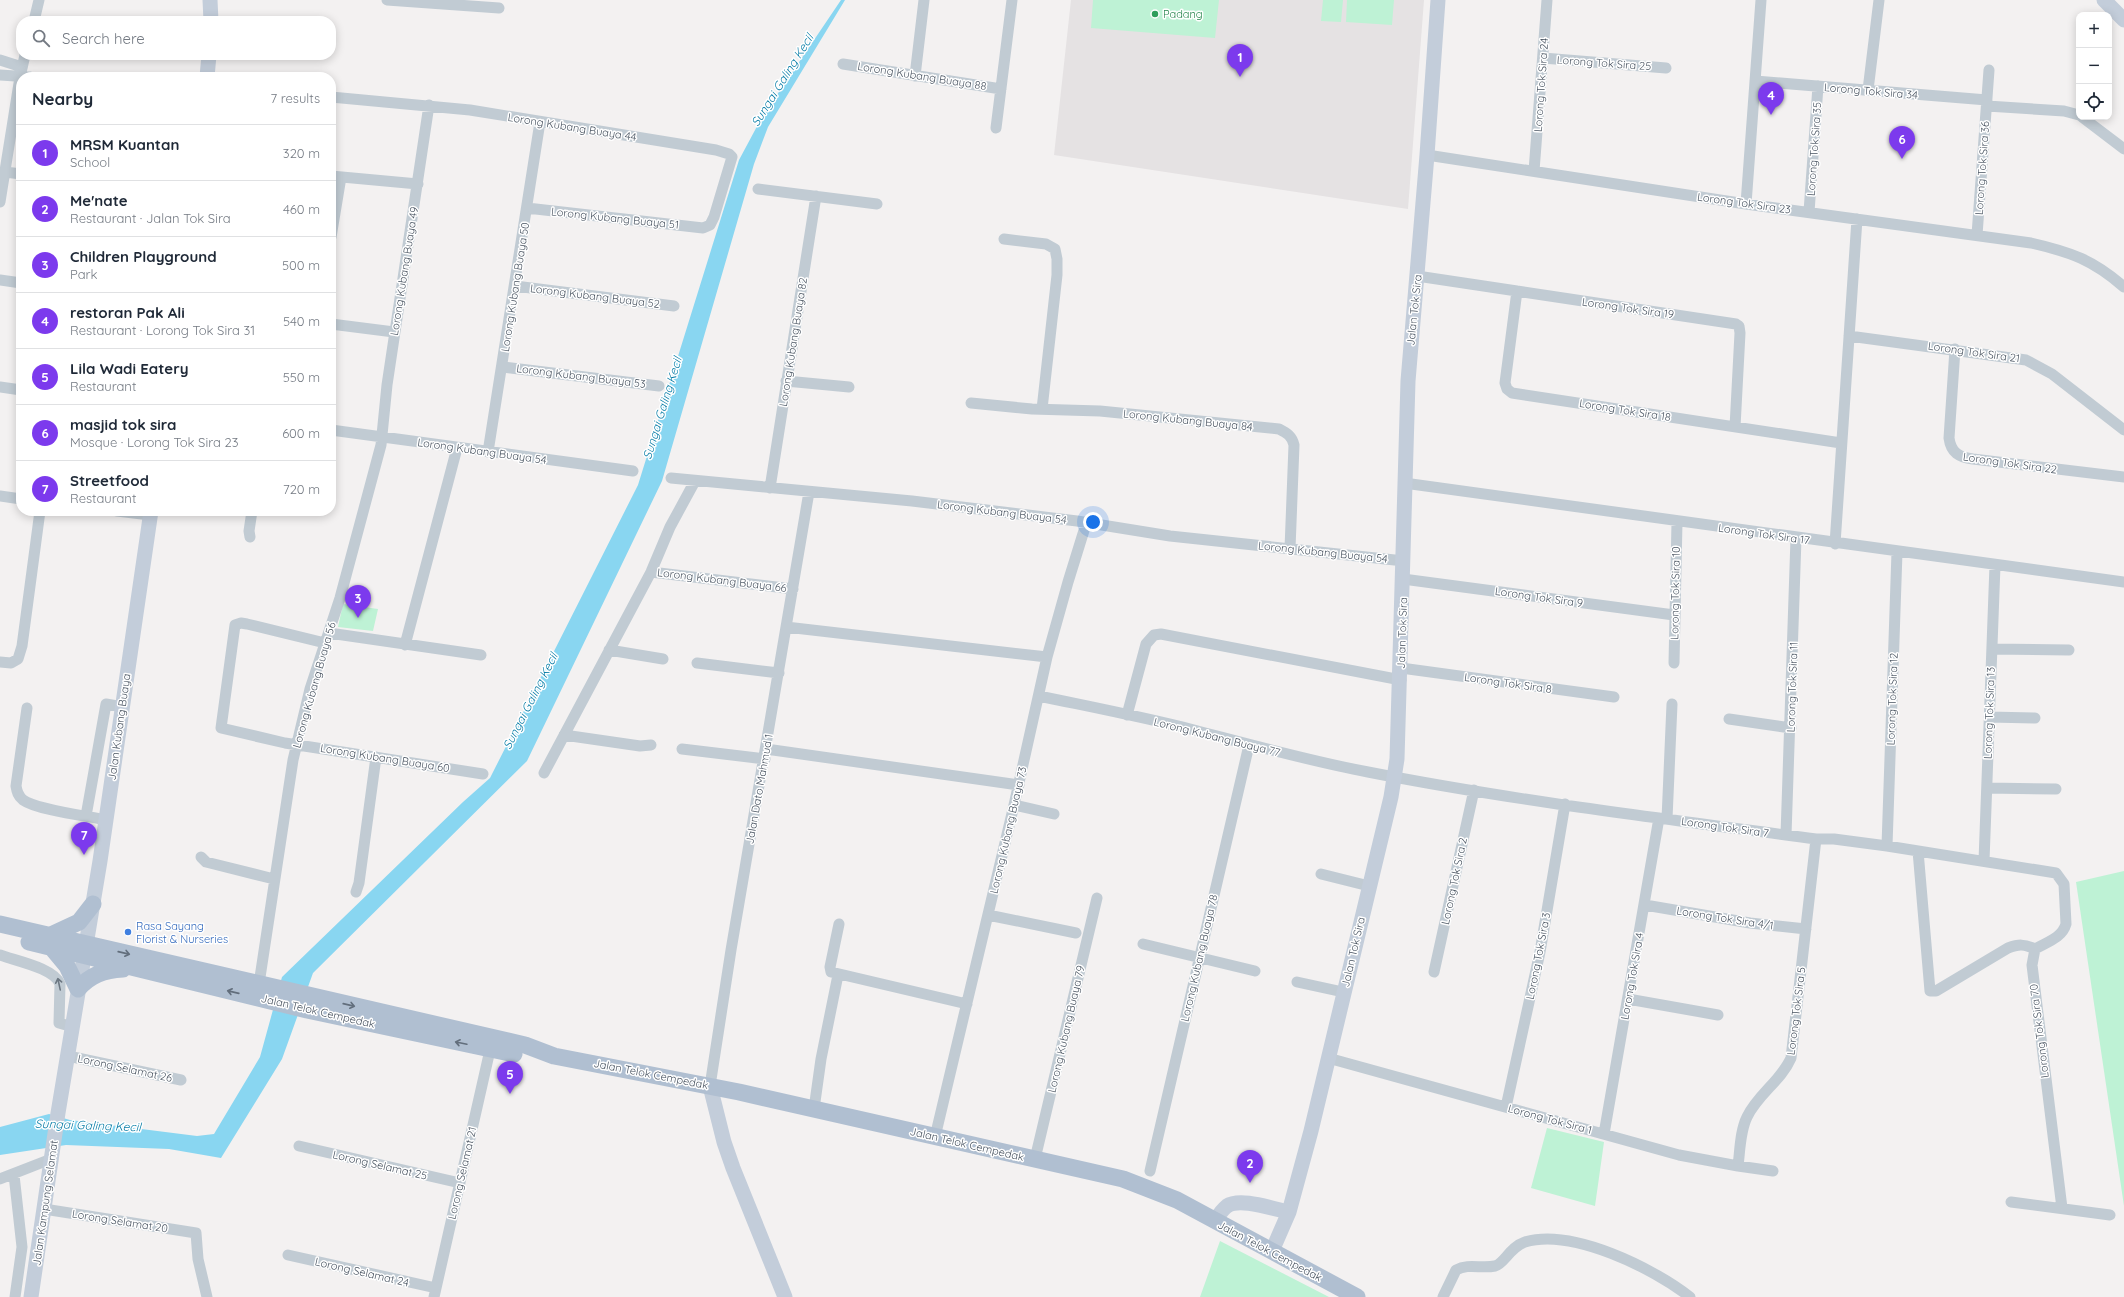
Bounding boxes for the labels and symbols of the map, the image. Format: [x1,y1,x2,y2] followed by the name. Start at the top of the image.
[1163,7,1203,21] place label: Padang
[1150,9,1160,19] marker: Padang
[748,30,817,129] water label: Sungai Galing Kecil
[1531,37,1551,132] street label: Lorong Tok Sira 24
[1227,44,1253,77] pin: 1
[1556,53,1652,73] street label: Lorong Tok Sira 25
[857,59,988,93] street label: Lorong Kubang Buaya 88
[1824,80,1919,102] street label: Lorong Tok Sira 34
[1758,82,1784,115] pin: 4
[1804,101,1824,197] street label: Lorong Tok Sira 35
[507,110,638,144] street label: Lorong Kubang Buaya 44
[1972,120,1992,215] street label: Lorong Tok Sira 36
[1889,126,1915,159] pin: 6
[1696,189,1792,217] street label: Lorong Tok Sira 23
[550,204,680,232] street label: Lorong Kubang Buaya 51
[387,206,421,336] street label: Lorong Kubang Buaya 49
[498,221,532,353] street label: Lorong Kubang Buaya 50
[1403,274,1425,346] street label: Jalan Tok Sira
[776,276,810,408] street label: Lorong Kubang Buaya 82
[529,281,661,311] street label: Lorong Kubang Buaya 52
[1581,295,1675,321] street label: Lorong Tok Sira 19
[1927,339,2021,365] street label: Lorong Tok Sira 21
[639,354,685,461] water label: Sungai Galing Kecil
[516,361,647,391] street label: Lorong Kubang Buaya 53
[1578,396,1672,424] street label: Lorong Tok Sira 18
[1123,406,1254,434] street label: Lorong Kubang Buaya 84
[417,435,548,467] street label: Lorong Kubang Buaya 54
[1962,449,2058,477] street label: Lorong Tok Sira 22
[936,497,1068,527] street label: Lorong Kubang Buaya 54
[1083,512,1103,532] your location
[1717,521,1811,547] street label: Lorong Tok Sira 17
[1257,538,1389,566] street label: Lorong Kubang Buaya 54
[1667,546,1683,640] street label: Lorong Tok Sira 10
[656,565,788,595] street label: Lorong Kubang Buaya 66
[1494,584,1584,610] street label: Lorong Tok Sira 9
[345,585,371,618] pin: 3
[1394,597,1410,669] street label: Jalan Tok Sira
[289,620,339,750] street label: Lorong Kubang Buaya 56
[1783,641,1801,733] street label: Lorong Tok Sira 11
[499,649,561,752] water label: Sungai Galing Kecil
[1883,652,1901,746] street label: Lorong Tok Sira 12
[1980,666,1998,759] street label: Lorong Tok Sira 13
[1463,670,1553,696] street label: Lorong Tok Sira 8
[105,673,133,781] street label: Jalan Kubang Buaya
[1152,715,1282,760] street label: Lorong Kubang Buaya 77
[742,733,776,845] street label: Jalan Dato Mahmud 1
[319,741,451,775] street label: Lorong Kubang Buaya 60
[987,765,1029,895] street label: Lorong Kubang Buaya 73
[1680,814,1770,840] street label: Lorong Tok Sira 7
[71,822,97,855] pin: 7
[1438,836,1470,926] street label: Lorong Tok Sira 2
[1178,893,1220,1023] street label: Lorong Kubang Buaya 78
[1675,903,1775,933] street label: Lorong Tok Sira 4/1
[1523,911,1553,1001] street label: Lorong Tok Sira 3
[1338,916,1368,988] street label: Jalan Tok Sira
[136,919,228,946] place label: Rasa Sayang Florist & Nurseries
[123,927,133,937] marker: Rasa Sayang Florist & Nurseries
[1617,931,1647,1021] street label: Lorong Tok Sira 4
[117,949,130,957] one-way arrow
[1045,964,1087,1094] street label: Lorong Kubang Buaya 79
[1784,966,1808,1056] street label: Lorong Tok Sira 5
[54,978,62,991] one-way arrow
[2026,983,2052,1079] street label: Lorong Tok Sira 70
[227,987,240,995] one-way arrow
[260,991,376,1031] street label: Jalan Telok Cempedak
[342,1002,355,1010] one-way arrow
[454,1039,467,1047] one-way arrow
[76,1051,174,1085] street label: Lorong Selamat 26
[592,1056,710,1092] street label: Jalan Telok Cempedak
[497,1061,523,1094] pin: 5
[1506,1101,1594,1137] street label: Lorong Tok Sira 1
[35,1116,142,1134] water label: Sungai Galing Kecil
[909,1124,1025,1164] street label: Jalan Telok Cempedak
[445,1125,479,1221] street label: Lorong Selamat 21
[29,1139,61,1267] street label: Jalan Kampung Selamat
[331,1147,429,1183] street label: Lorong Selamat 25
[1237,1150,1263,1183] pin: 2
[71,1206,169,1236] street label: Lorong Selamat 20
[1215,1217,1325,1285] street label: Jalan Telok Cempedak
[314,1254,411,1290] street label: Lorong Selamat 24

